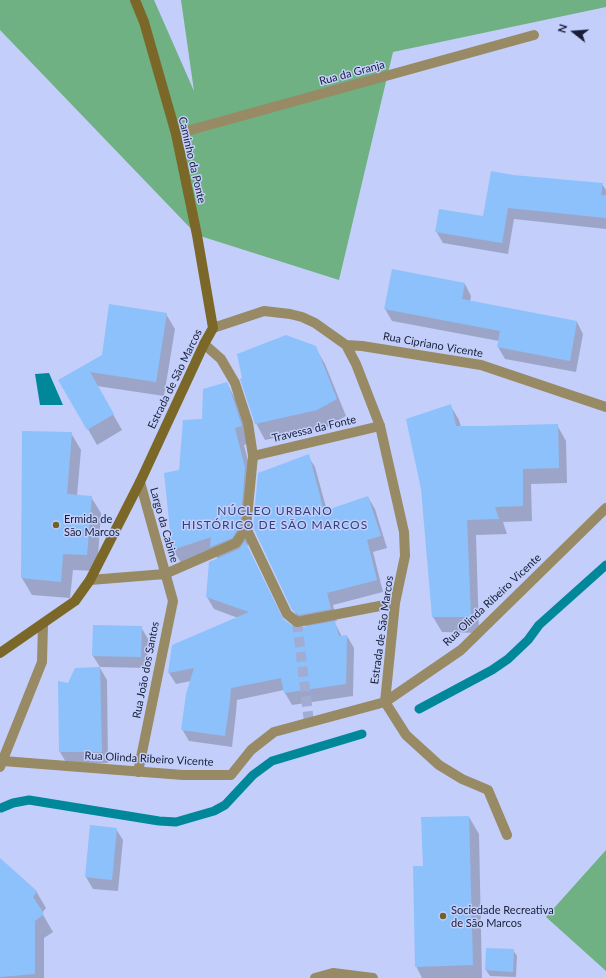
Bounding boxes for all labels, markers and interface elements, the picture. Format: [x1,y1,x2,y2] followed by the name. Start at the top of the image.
[554,12,594,52] north arrow
[555,22,570,34] text: N
[318,58,386,88] street label: Rua da Granja
[176,115,208,205] street label: Caminho da Ponte
[145,327,205,431] street label: Estrada de São Marcos
[382,330,484,360] street label: Rua Cipriano Vicente
[271,413,357,445] street label: Travessa da Fonte
[147,486,181,564] street label: Largo da Cabine
[182,504,368,532] district label: NÚCLEO URBANO HISTÓRICO DE SÃO MARCOS
[64,512,120,538] place label: Ermida de São Marcos
[51,520,61,530] marker: Ermida de São Marcos
[440,551,544,649] street label: Rua Olinda Ribeiro Vicente
[368,575,396,685] street label: Estrada de São Marcos
[130,620,162,720] street label: Rua João dos Santos
[84,749,214,769] street label: Rua Olinda Ribeiro Vicente
[451,903,554,929] place label: Sociedade Recreativa de São Marcos
[438,911,448,921] marker: Sociedade Recreativa de São Marcos

